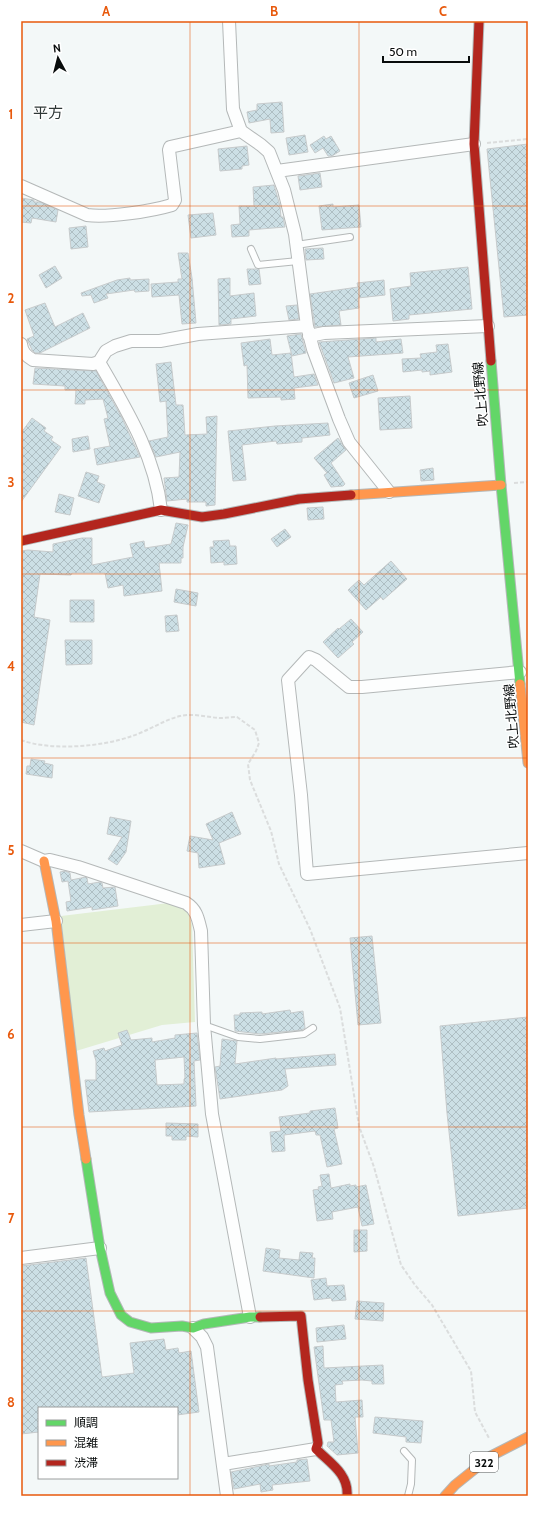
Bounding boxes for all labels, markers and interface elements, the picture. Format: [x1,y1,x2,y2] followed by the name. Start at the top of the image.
[102,3,111,19] text: A
[270,3,278,19] text: B
[439,3,447,19] text: C
[38,38,78,78] north arrow
[383,38,469,64] scale bar
[52,41,61,55] text: N
[389,44,417,59] text: 50 m
[33,104,63,122] district label: 平方
[9,106,13,122] text: 1
[8,290,15,306] text: 2
[469,361,491,427] street label: 吹上北野線
[7,474,15,490] text: 3
[7,658,15,674] text: 4
[500,683,522,749] street label: 吹上北野線
[8,842,15,858] text: 5
[7,1026,15,1042] text: 6
[8,1210,15,1226] text: 7
[7,1394,15,1410] text: 8
[38,1407,178,1479] legend
[74,1415,98,1430] text: 順調
[74,1435,98,1450] text: 混雑
[470,1452,498,1472] road number: 322
[74,1455,98,1470] text: 渋滞

